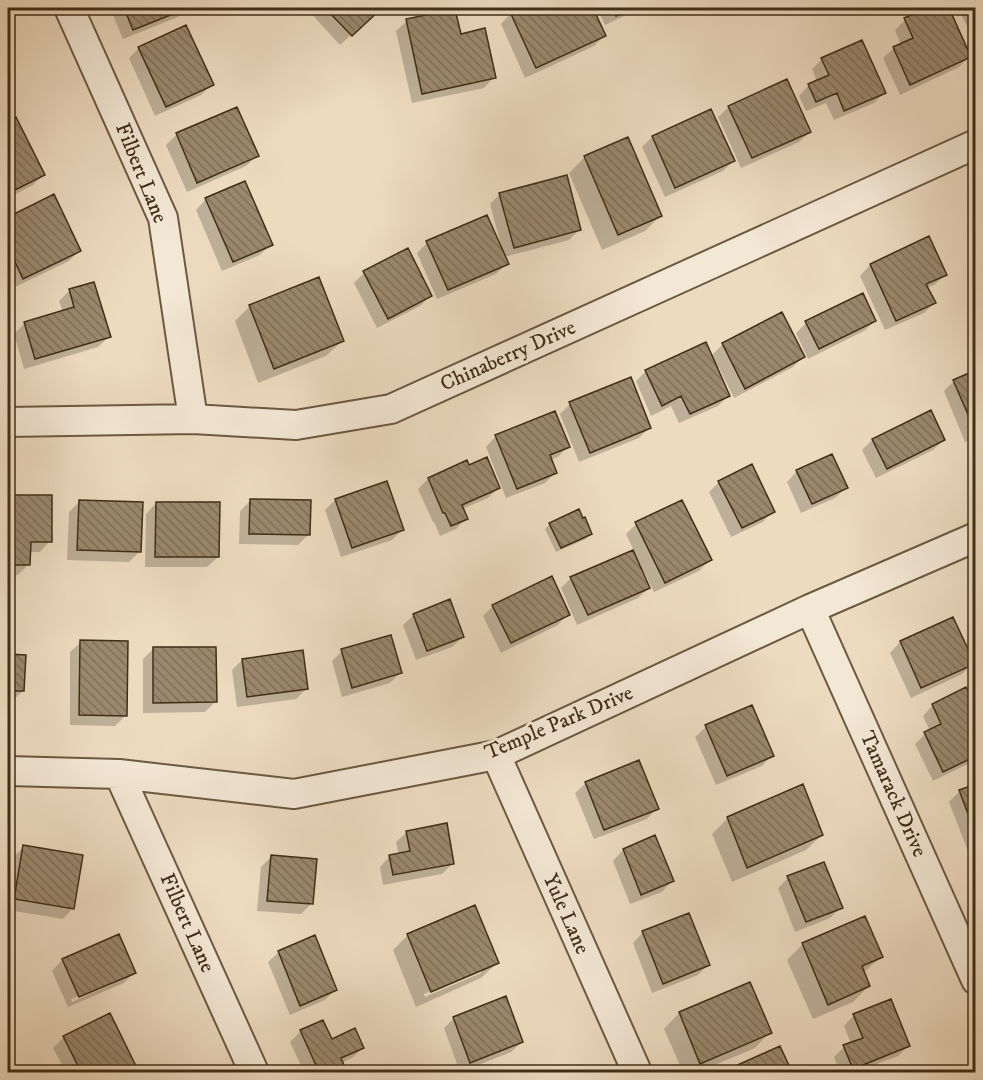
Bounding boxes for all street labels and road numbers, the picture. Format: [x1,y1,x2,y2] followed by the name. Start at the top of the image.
[109,119,173,227] street label: Filbert Lane
[436,314,580,398] street label: Chinaberry Drive
[481,680,637,766] street label: Temple Park Drive
[854,727,932,861] street label: Tamarack Drive
[154,869,221,977] street label: Filbert Lane
[537,870,595,958] street label: Yule Lane

